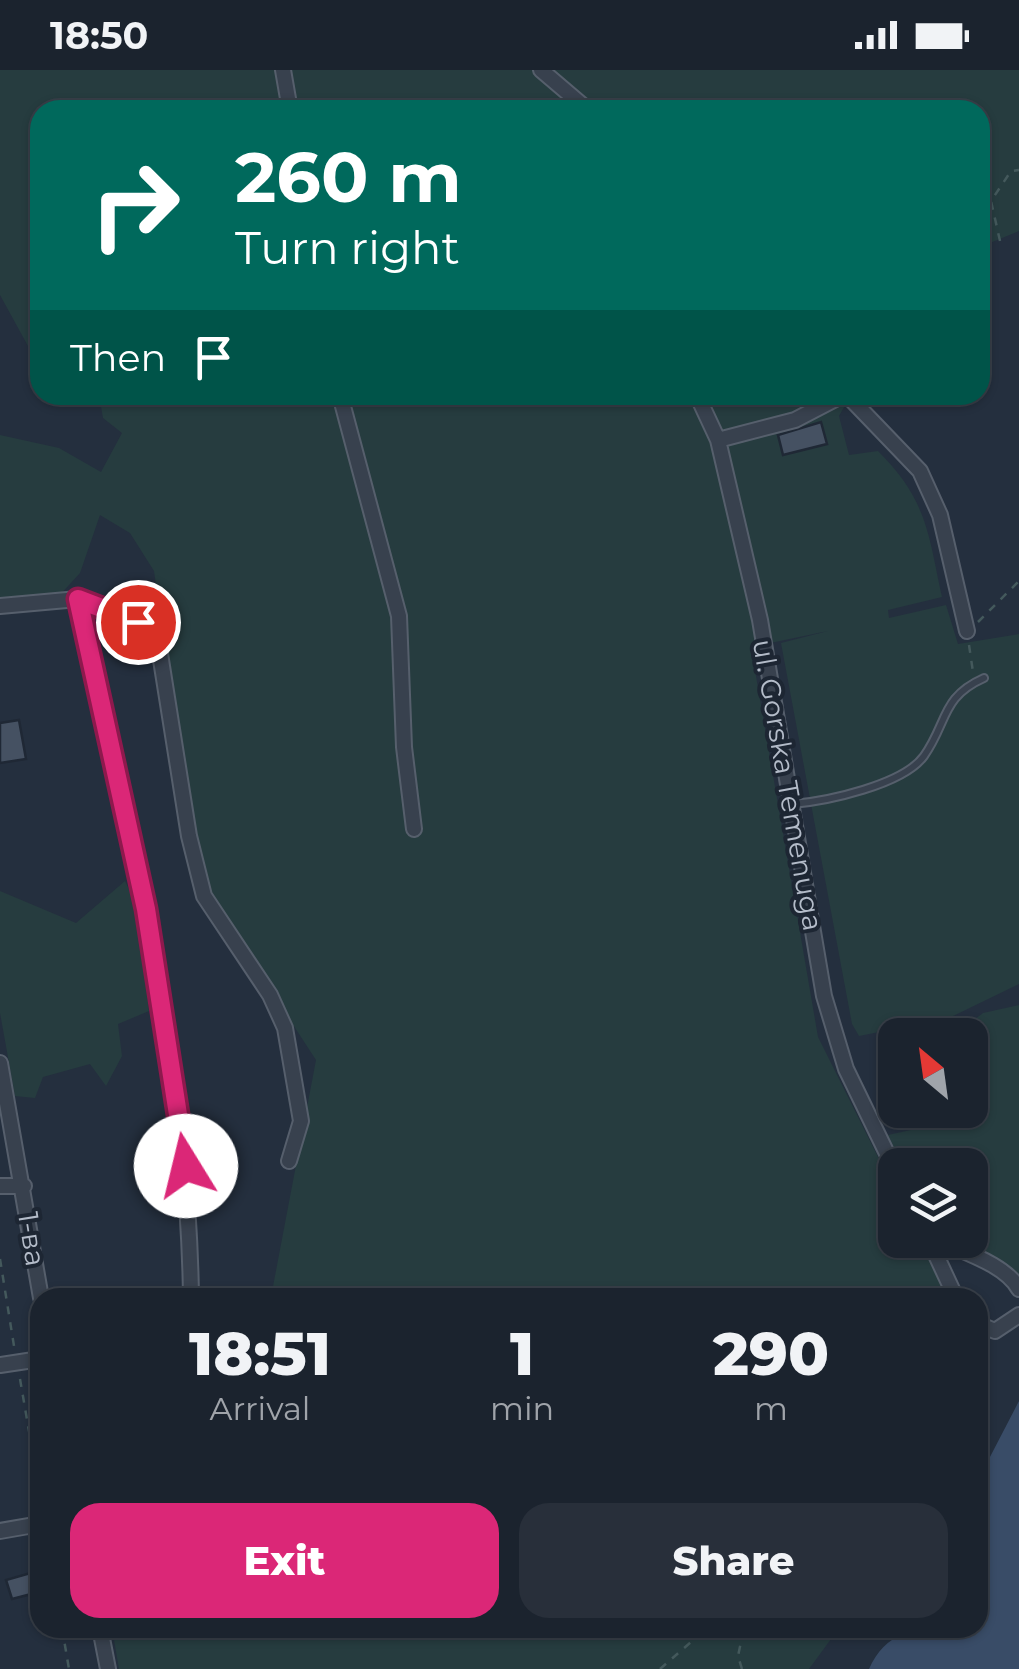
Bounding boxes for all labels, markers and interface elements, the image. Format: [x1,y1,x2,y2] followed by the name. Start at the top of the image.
[50,12,148,59] text: 18:50
[235,134,462,220] text: 260 m
[70,140,200,270] icon: right
[235,220,460,275] text: Turn right
[186,330,241,385] icon: arrive
[70,334,166,381] text: Then
[96,580,181,665] pin
[111,595,166,650] icon: arrive
[746,637,830,933] street label: ul. Gorska Temenuga
[878,1018,988,1128] north arrow
[878,1018,988,1258] map controls
[134,1114,238,1218] position arrow
[878,1148,988,1258] button: layers
[11,1210,53,1268] street label: 1-ва
[189,1317,331,1390] text: 18:51
[510,1317,534,1390] text: 1
[713,1317,829,1390] text: 290
[210,1389,310,1428] text: Arrival
[490,1389,554,1428] text: min
[754,1389,788,1428] text: m
[70,1503,499,1618] button: Exit
[519,1503,948,1618] button: Share

